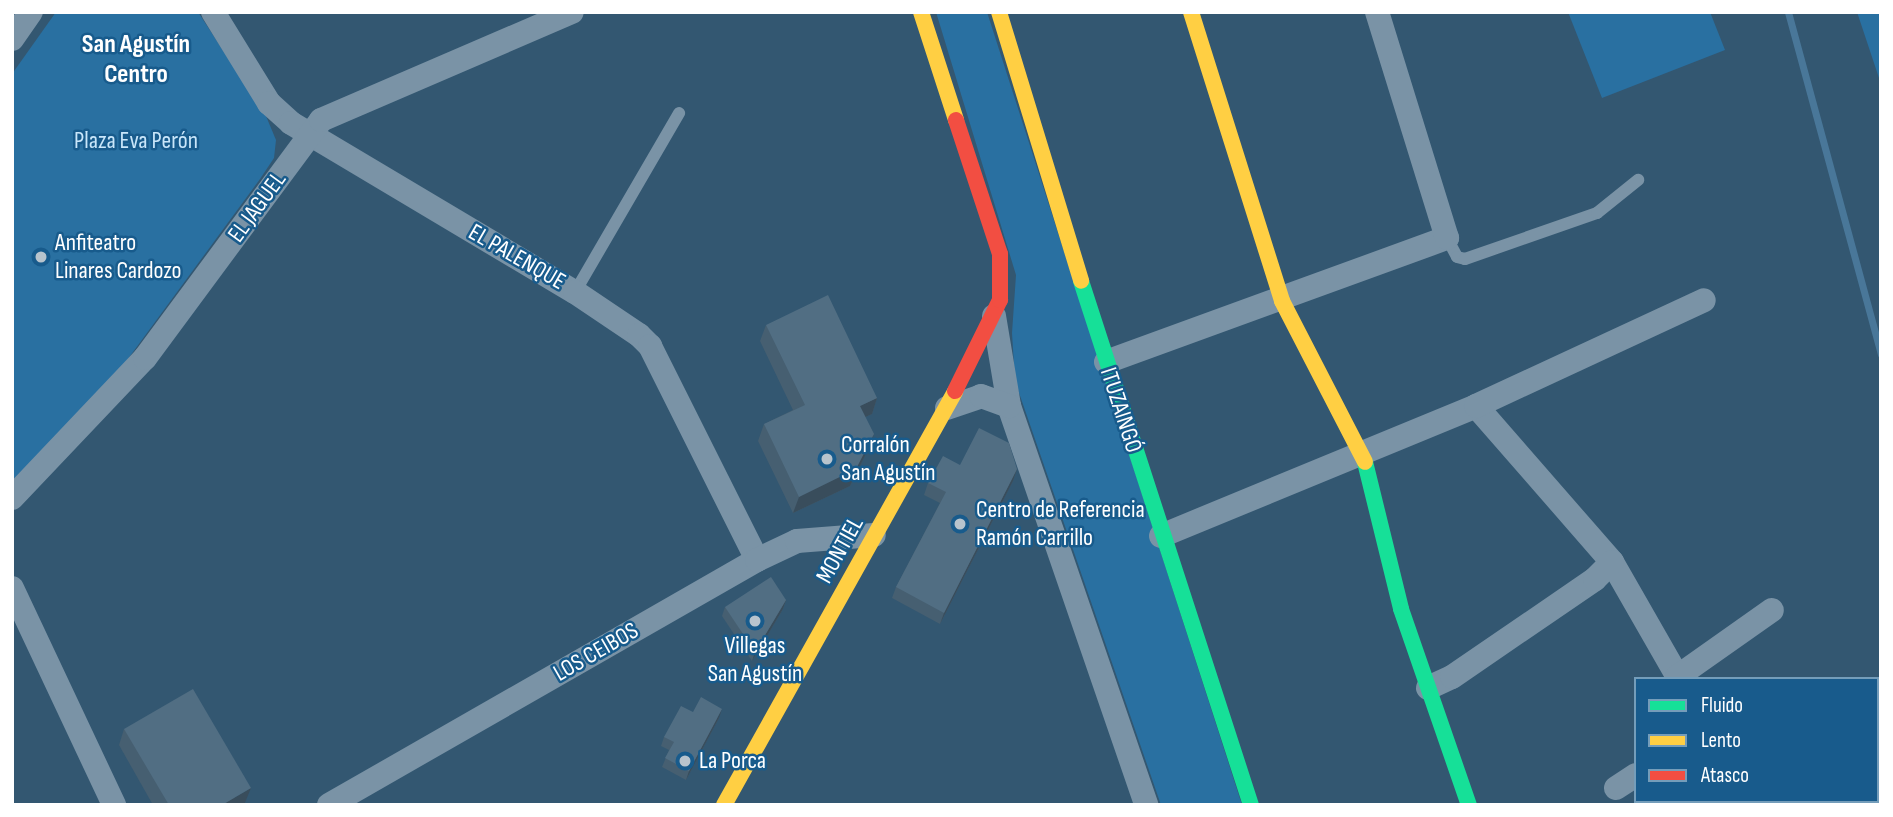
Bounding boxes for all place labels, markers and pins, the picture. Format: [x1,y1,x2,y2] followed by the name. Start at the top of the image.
[55,229,181,285] place label: Anfiteatro Linares Cardozo
[33,249,49,265] marker: Anfiteatro Linares Cardozo
[841,431,935,487] place label: Corralón San Agustín
[819,451,835,467] marker: Corralón San Agustín
[976,496,1145,552] place label: Centro de Referencia Ramón Carrillo
[950,514,970,534] marker: Centro de Referencia Ramón Carrillo
[747,613,763,629] marker: Villegas San Agustín
[708,632,802,688] place label: Villegas San Agustín
[699,747,766,775] place label: La Porca
[677,753,693,769] marker: La Porca

